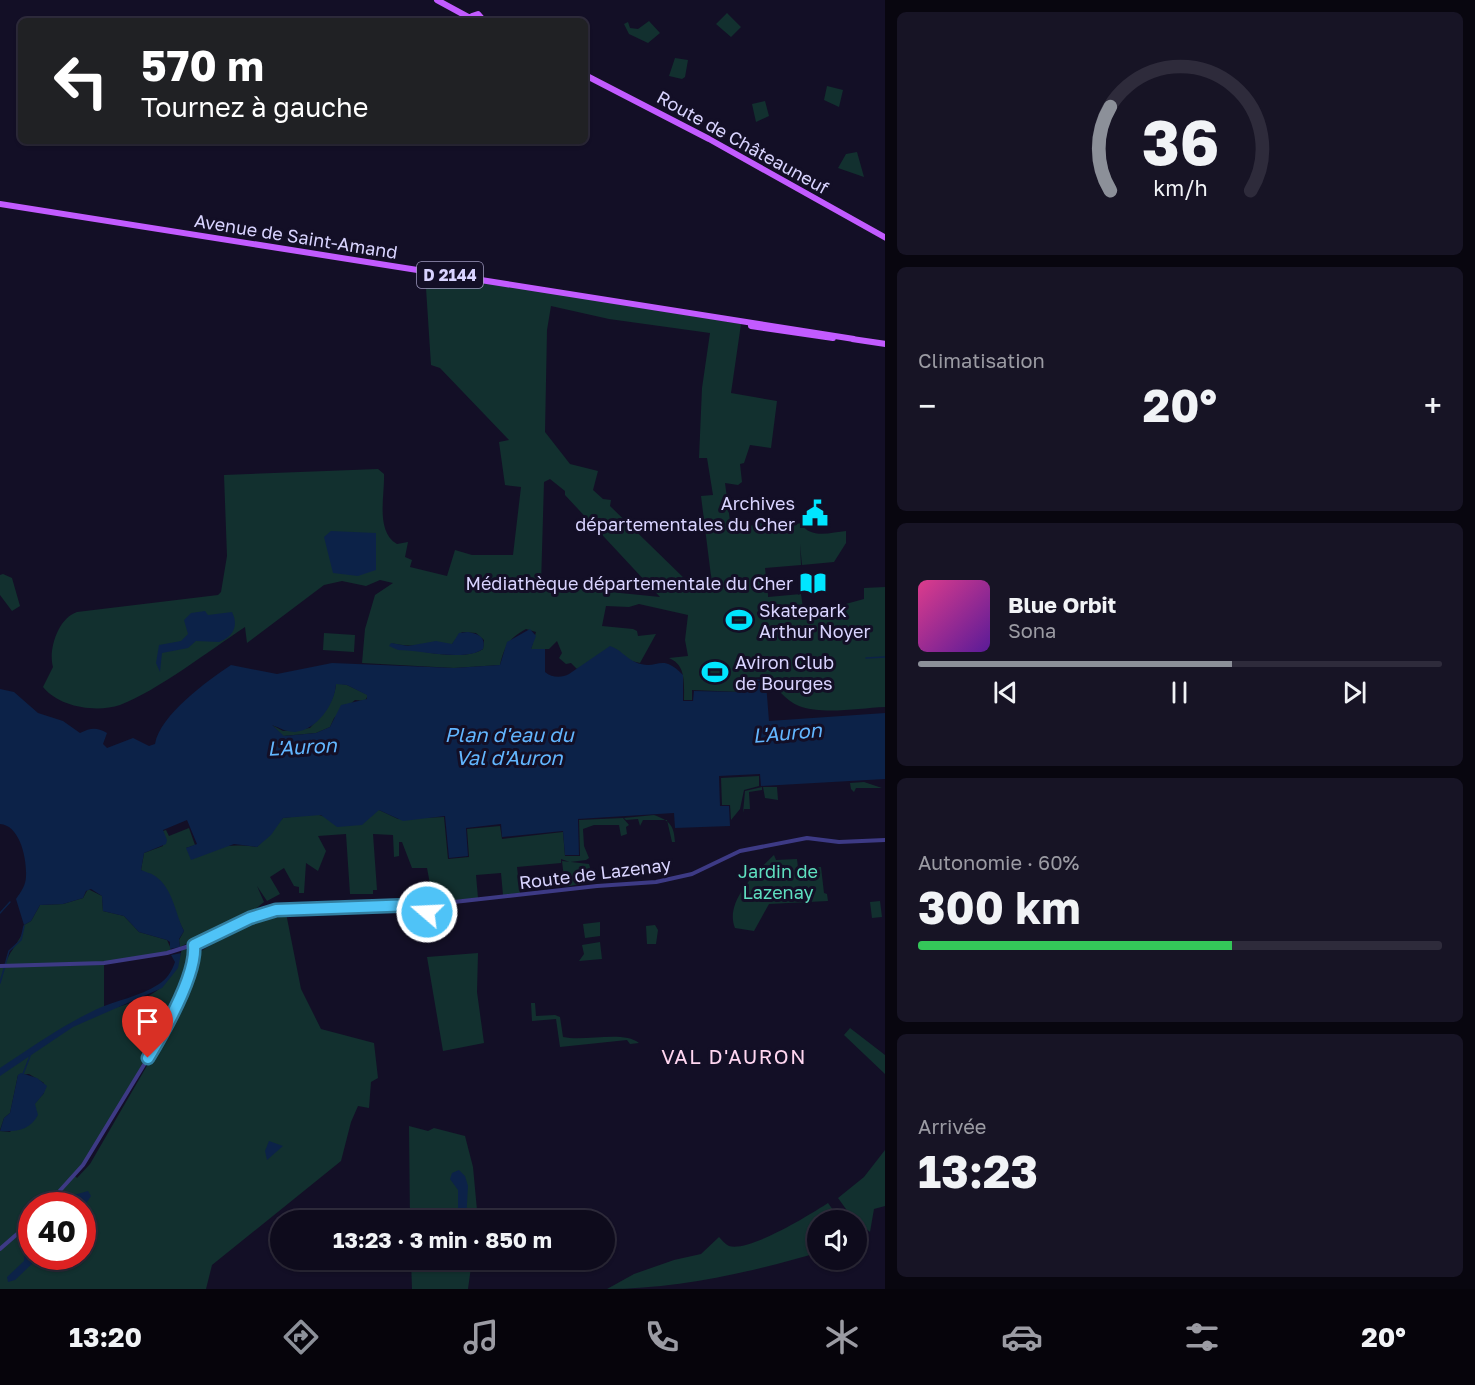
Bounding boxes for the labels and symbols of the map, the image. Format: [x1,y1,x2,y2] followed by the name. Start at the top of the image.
[653,86,833,199] street label: Route de Châteauneuf
[193,209,399,263] street label: Avenue de Saint-Amand
[417,262,483,288] road number: D 2144
[575,492,795,535] place label: Archives départementales du Cher
[800,498,830,528] public building icon: Archives départementales du Cher
[798,568,828,598] library icon: Médiathèque départementale du Cher
[465,572,793,594] place label: Médiathèque départementale du Cher
[759,599,870,642] place label: Skatepark Arthur Noyer
[724,605,754,635] sports icon: Skatepark Arthur Noyer
[735,651,834,694] place label: Aviron Club de Bourges
[700,657,730,687] sports icon: Aviron Club de Bourges
[751,717,823,747] water label: L'Auron
[445,722,575,769] water label: Plan d'eau du Val d'Auron
[267,732,338,760] water label: L'Auron
[518,853,672,893] street label: Route de Lazenay
[738,860,818,903] park label: Jardin de Lazenay
[395,880,459,944] position arrow
[122,996,173,1058] pin
[661,1044,807,1068] district label: VAL D'AURON
[18,1192,96,1270] speed limit sign: 40

